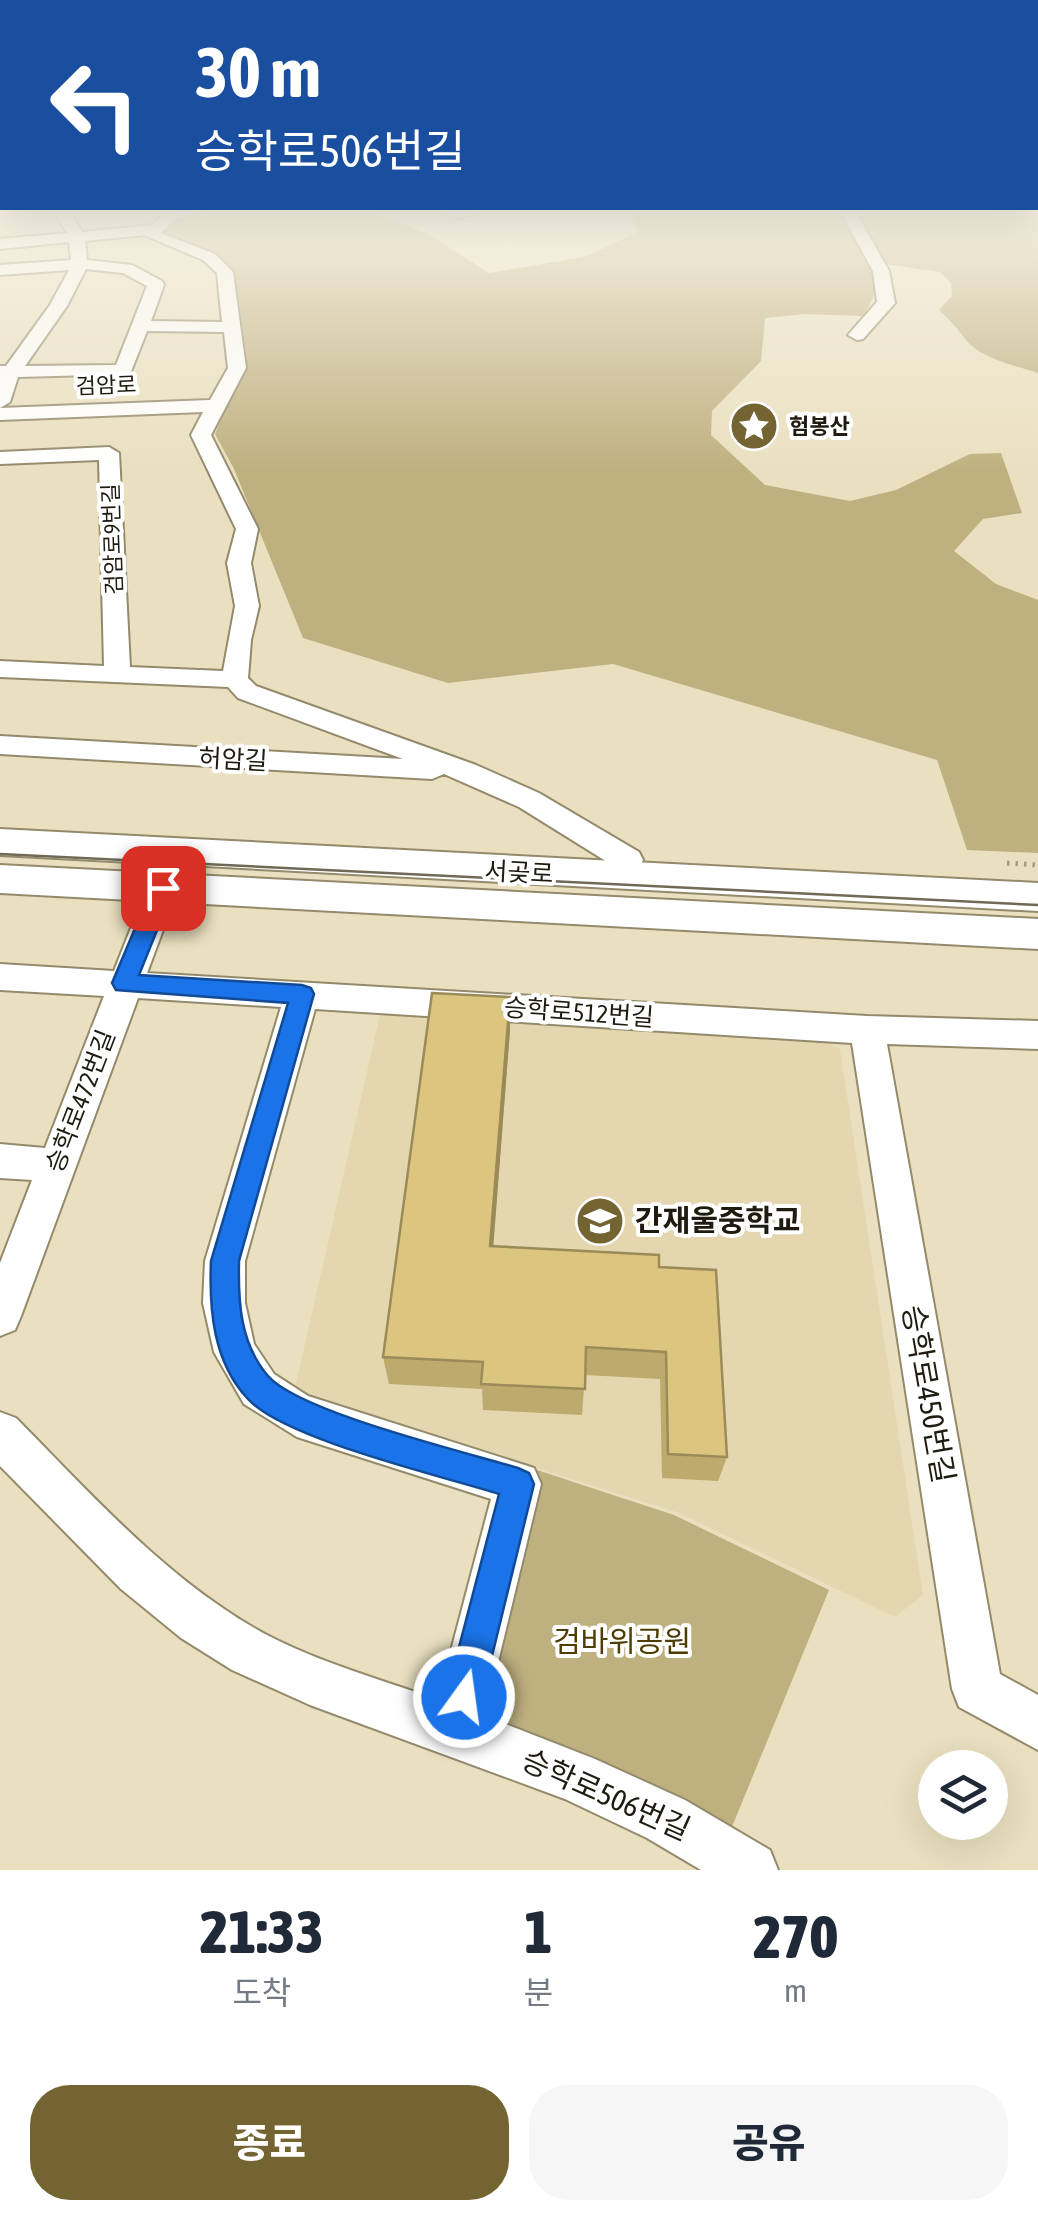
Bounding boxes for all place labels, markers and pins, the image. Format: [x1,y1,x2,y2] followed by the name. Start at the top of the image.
[728,400,780,452] place icon: 험봉산
[789,413,850,439] place label: 험봉산
[121,846,206,931] pin
[574,1195,626,1247] school or university icon: 간재울중학교
[635,1203,801,1237] place label: 간재울중학교

